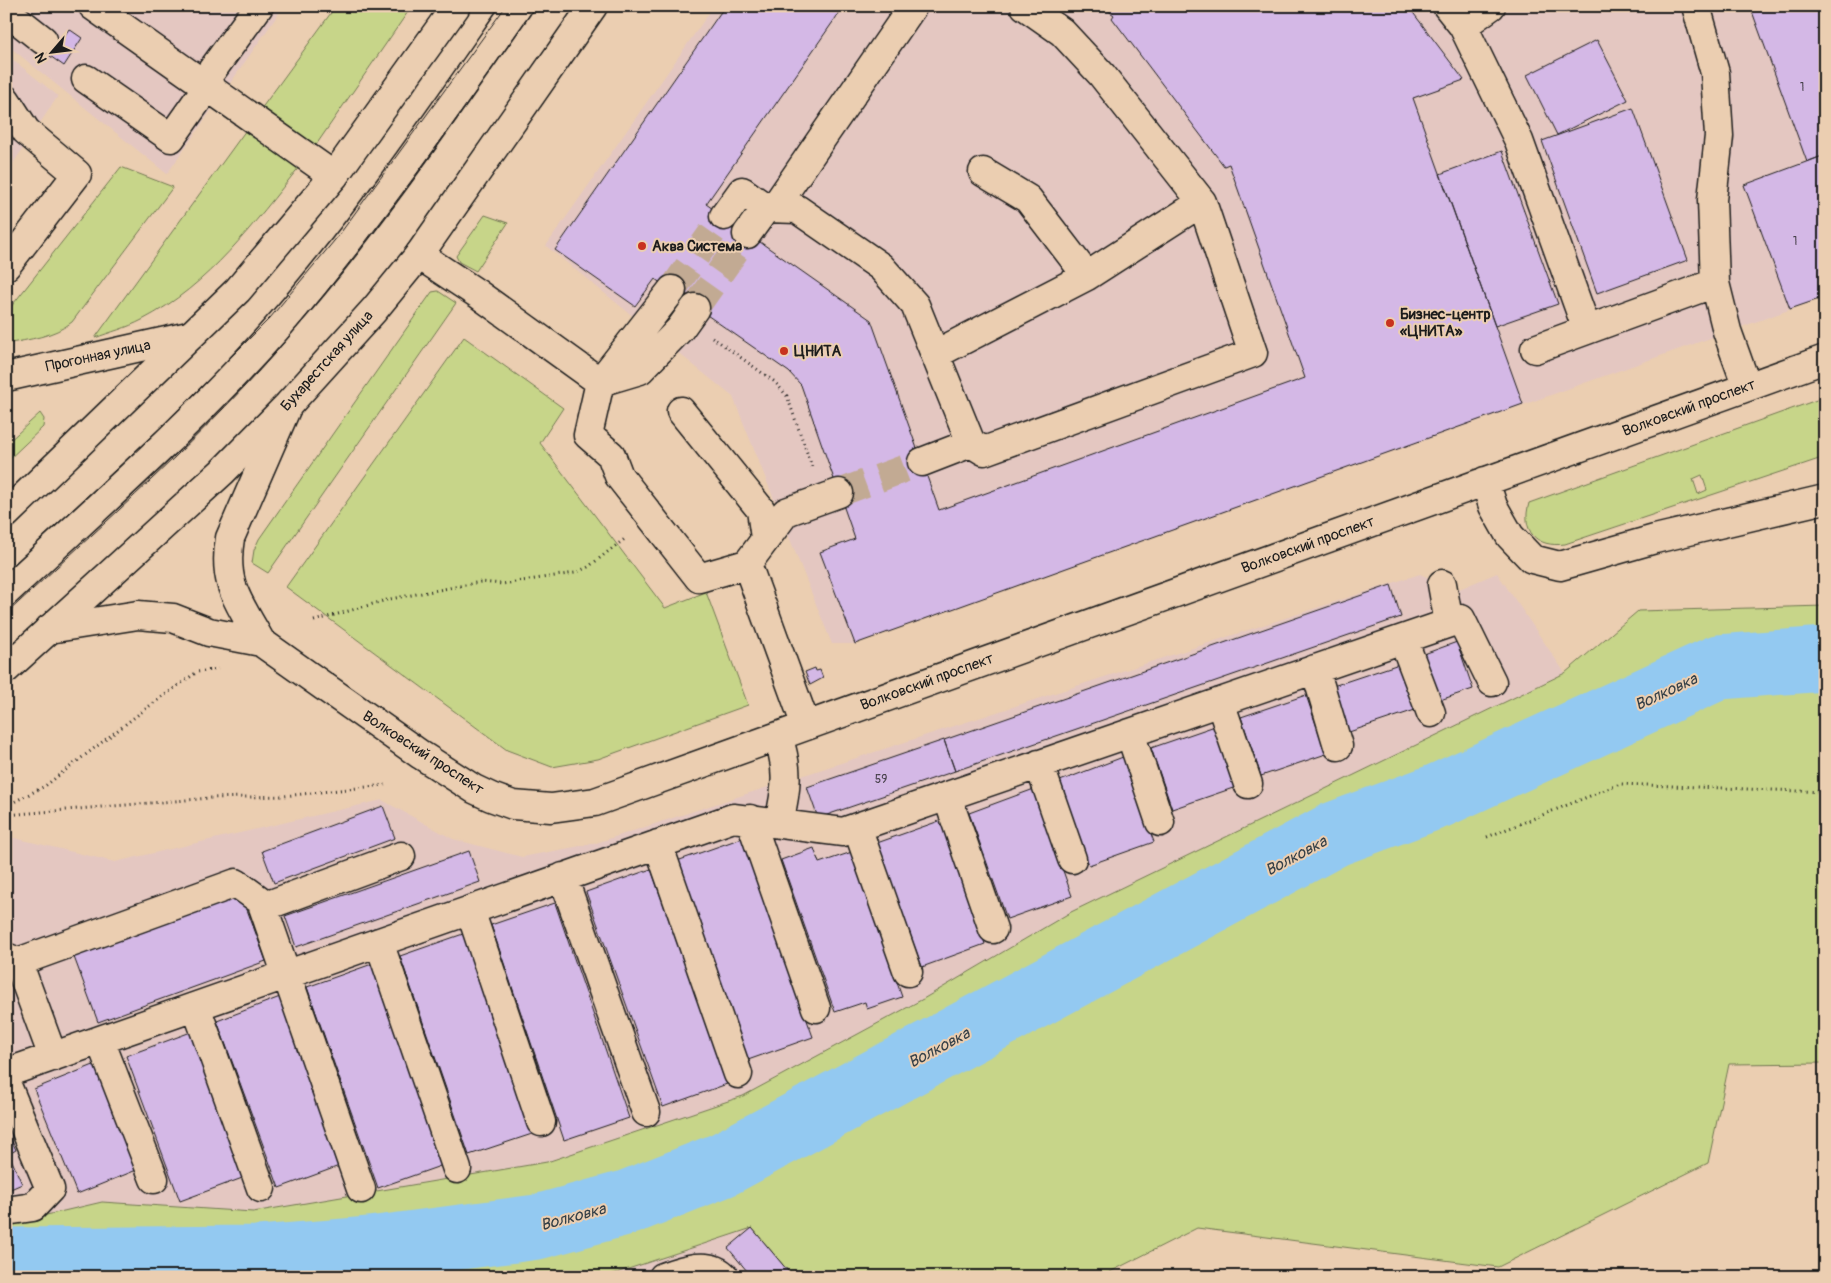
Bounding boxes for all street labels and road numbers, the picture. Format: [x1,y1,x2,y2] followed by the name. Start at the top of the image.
[277,307,377,415] street label: Бухарестская улица
[44,336,152,376] street label: Прогонная улица
[1620,375,1759,441] street label: Волковский проспект
[1239,512,1378,578] street label: Волковский проспект
[858,649,997,715] street label: Волковский проспект
[359,707,488,800] street label: Волковский проспект

